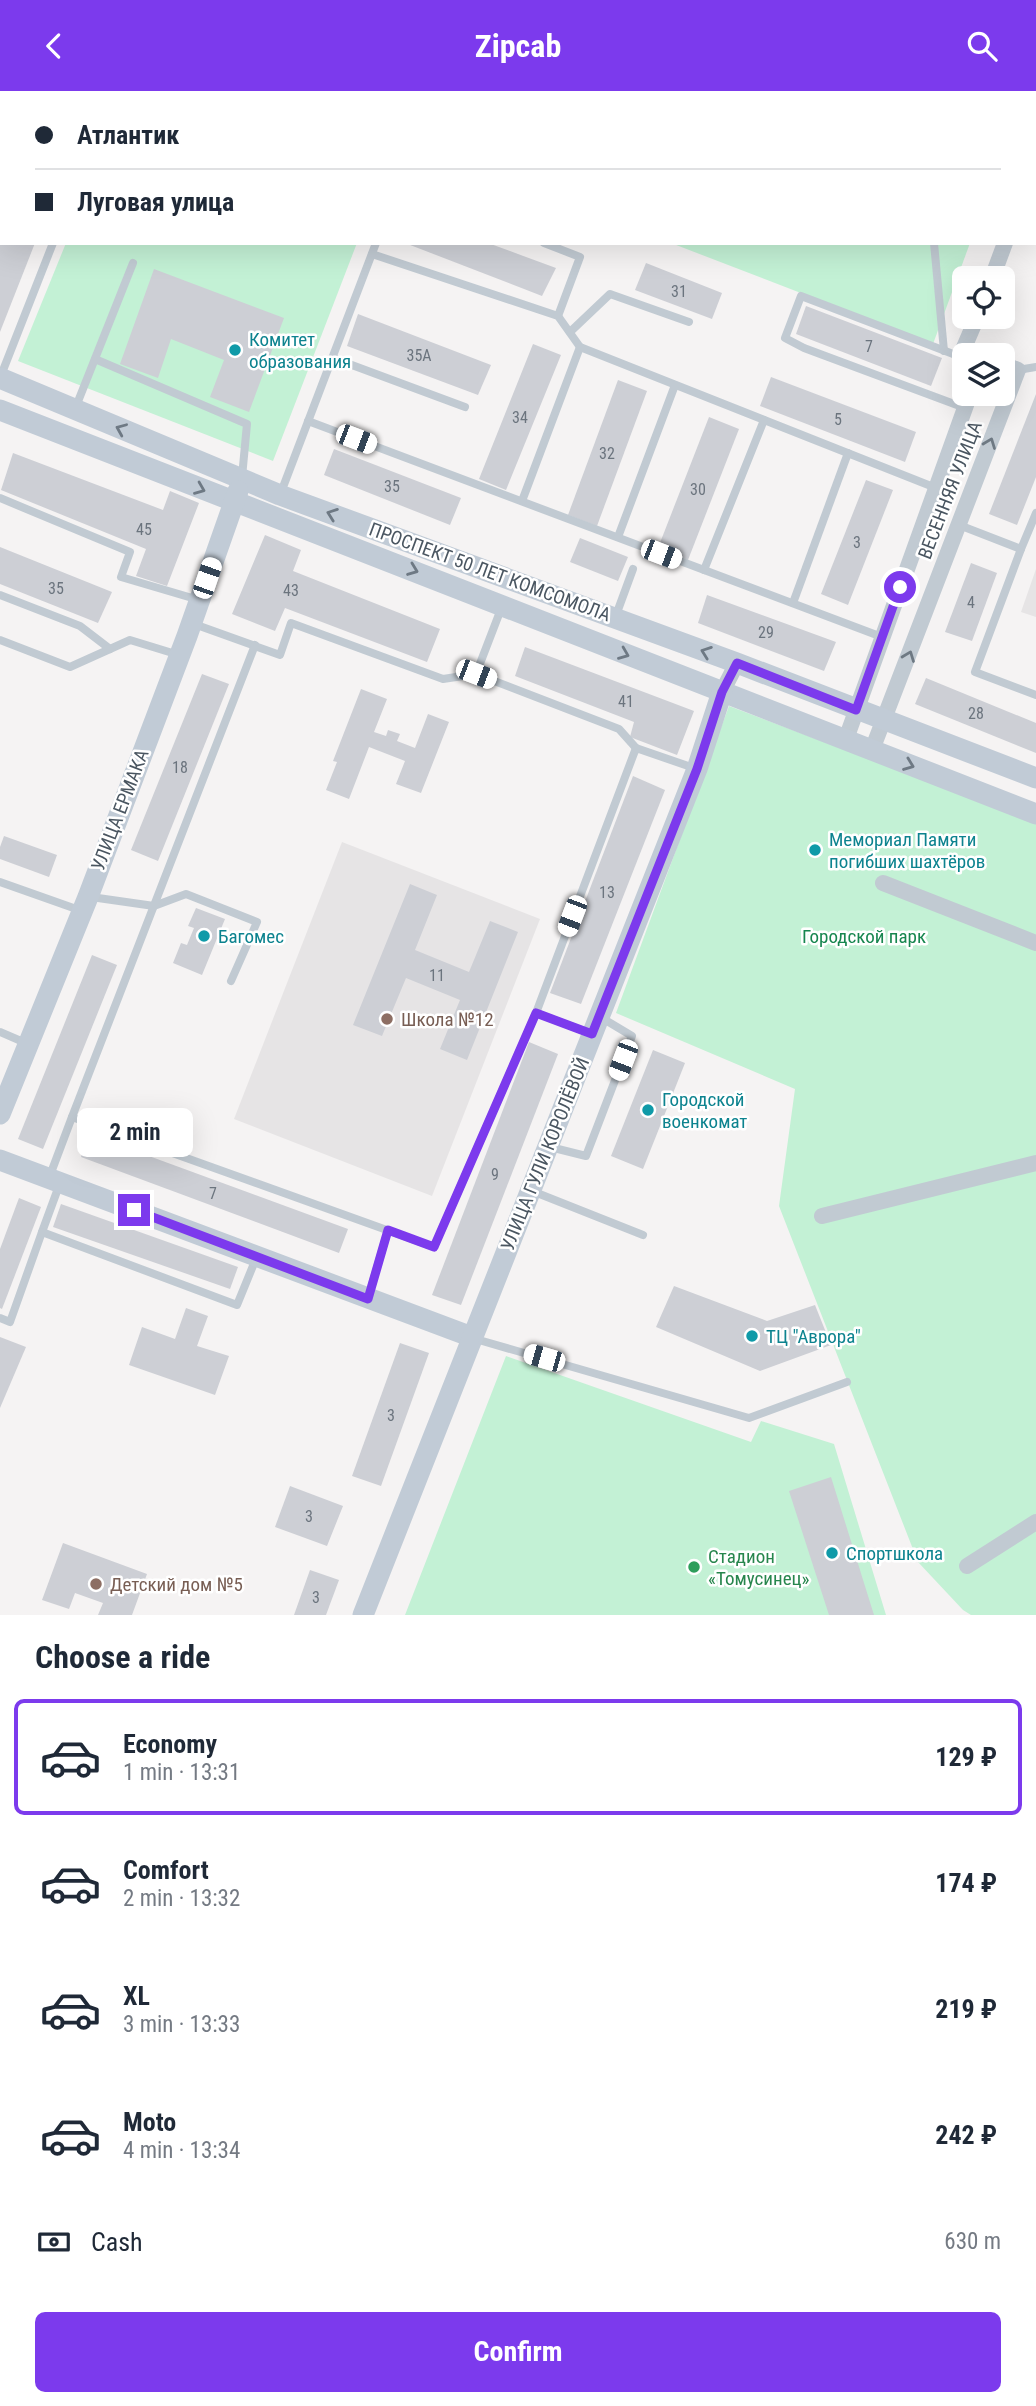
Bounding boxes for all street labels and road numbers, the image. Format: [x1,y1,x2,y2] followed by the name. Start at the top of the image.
[913,418,987,562] street label: ВЕСЕННЯЯ УЛИЦА
[366,518,614,626] street label: ПРОСПЕКТ 50 ЛЕТ КОМСОМОЛА
[86,746,154,874] street label: УЛИЦА ЕРМАКА
[496,1054,594,1254] street label: УЛИЦА ГУЛИ КОРОЛЁВОЙ

